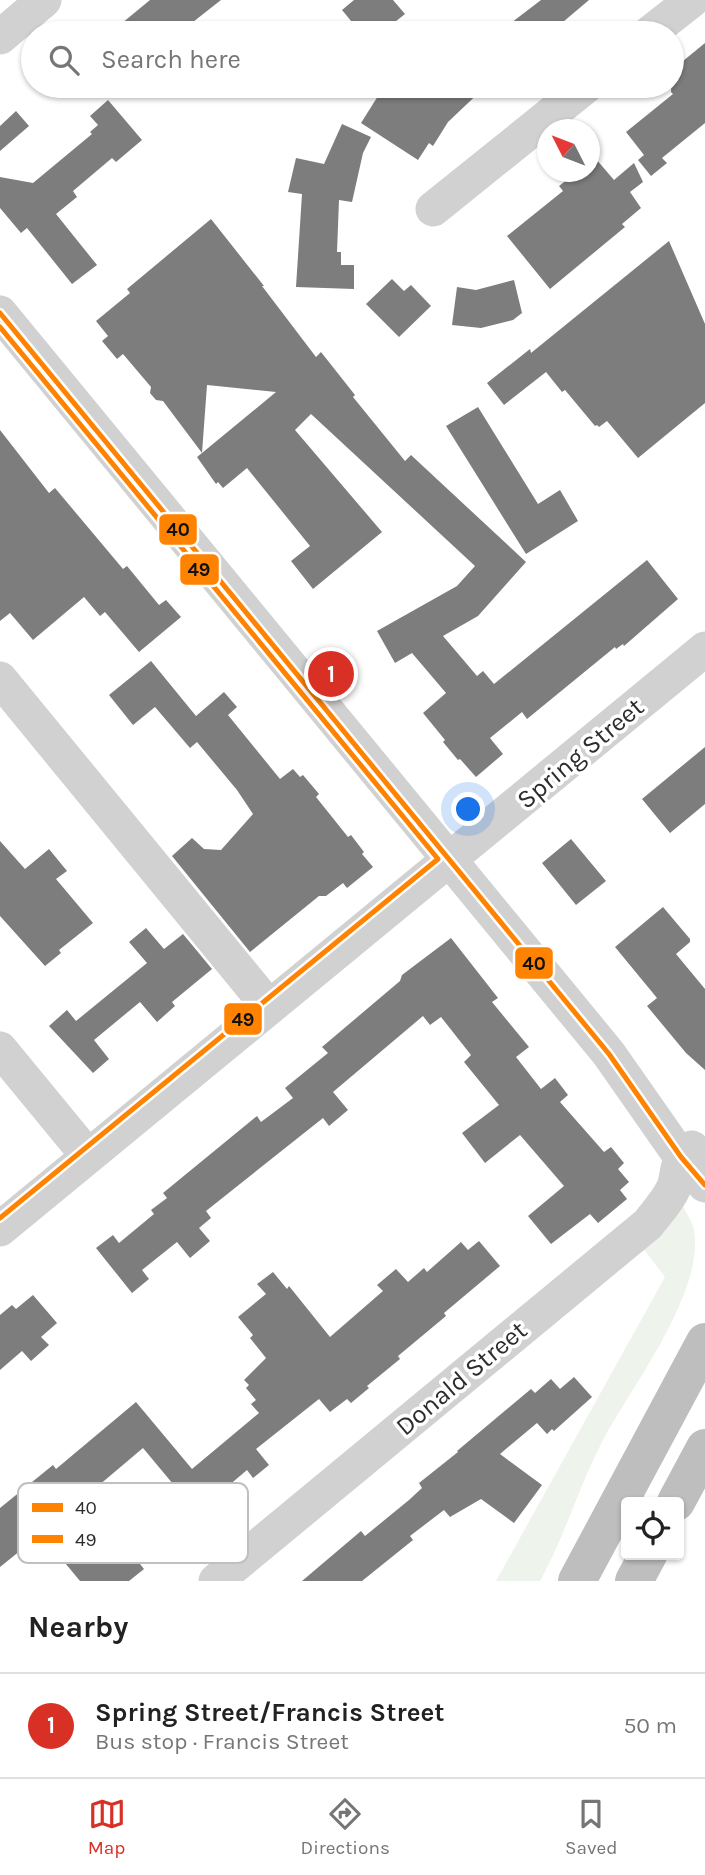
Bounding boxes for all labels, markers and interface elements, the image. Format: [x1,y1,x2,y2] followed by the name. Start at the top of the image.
[21,21,684,98] search box
[45,41,83,79] icon: search
[101,44,241,75] text: Search here
[537,119,600,182] north arrow
[158,513,198,546] line badge: 40
[166,519,190,541] text: 40
[179,553,220,586] line badge: 49
[188,559,210,581] text: 49
[308,648,354,700] pin: 1
[511,691,650,815] street label: Spring Street
[451,792,485,826] your location
[514,946,554,980] line badge: 40
[522,953,546,975] text: 40
[223,1002,263,1036] line badge: 49
[232,1009,254,1031] text: 49
[389,1314,533,1442] street label: Donald Street
[18,1483,248,1563] legend
[75,1497,97,1519] text: 40
[621,1497,684,1560] map controls
[621,1497,684,1560] button: locate
[75,1529,97,1551] text: 49
[28,1609,128,1645] text: Nearby
[95,1697,444,1728] text: Spring Street/Francis Street
[47,1712,55,1739] text: 1
[623,1712,677,1739] text: 50 m
[95,1728,349,1755] text: Bus stop · Francis Street
[88,1795,126,1859] tab: Map
[301,1795,390,1859] tab: Directions
[565,1795,617,1859] tab: Saved

